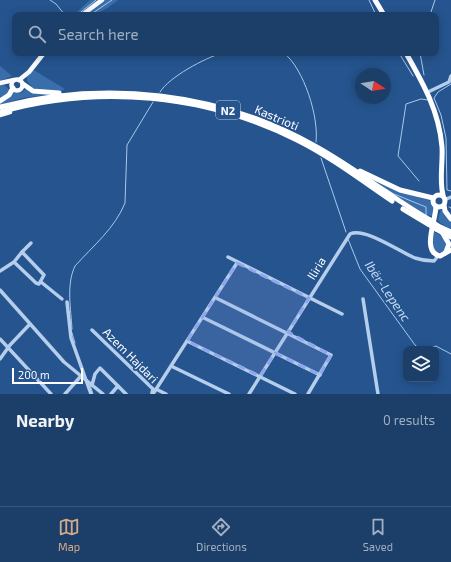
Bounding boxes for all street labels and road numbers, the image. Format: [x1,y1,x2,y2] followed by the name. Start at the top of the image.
[216,101,240,119] road number: N2
[253,101,301,133] street label: Kastrioti
[304,254,328,282] street label: Iliria
[100,325,161,386] street label: Azem Hajdari

